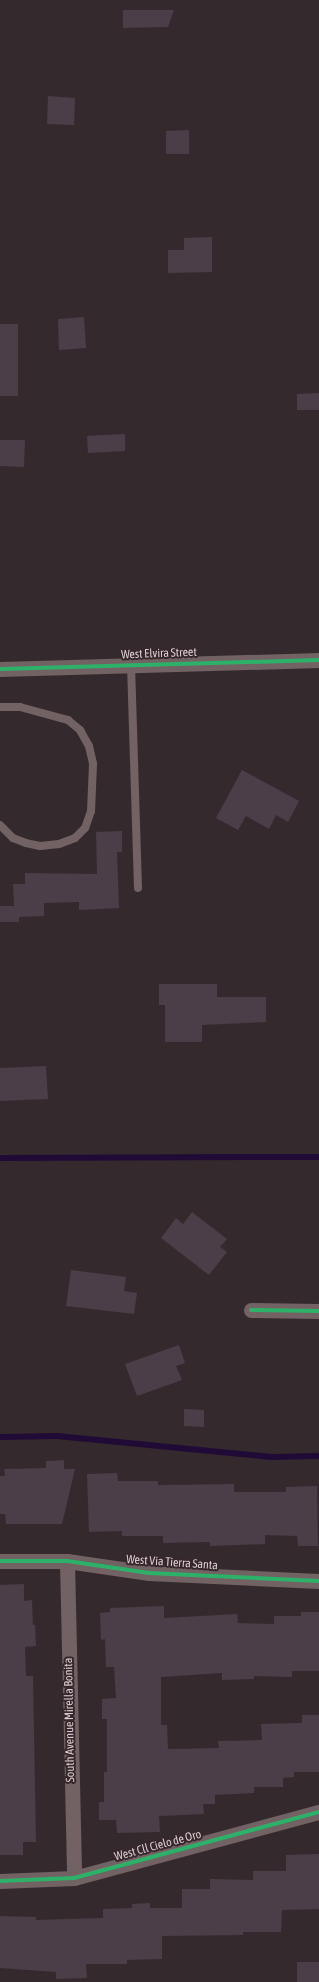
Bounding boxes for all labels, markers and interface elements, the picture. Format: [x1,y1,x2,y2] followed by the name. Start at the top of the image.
[121,645,197,663] street label: West Elvira Street
[126,1553,218,1573] street label: West Via Tierra Santa
[62,1658,78,1782] street label: South Avenue Mirella Bonita
[113,1827,203,1865] street label: West Cll Cielo de Oro

